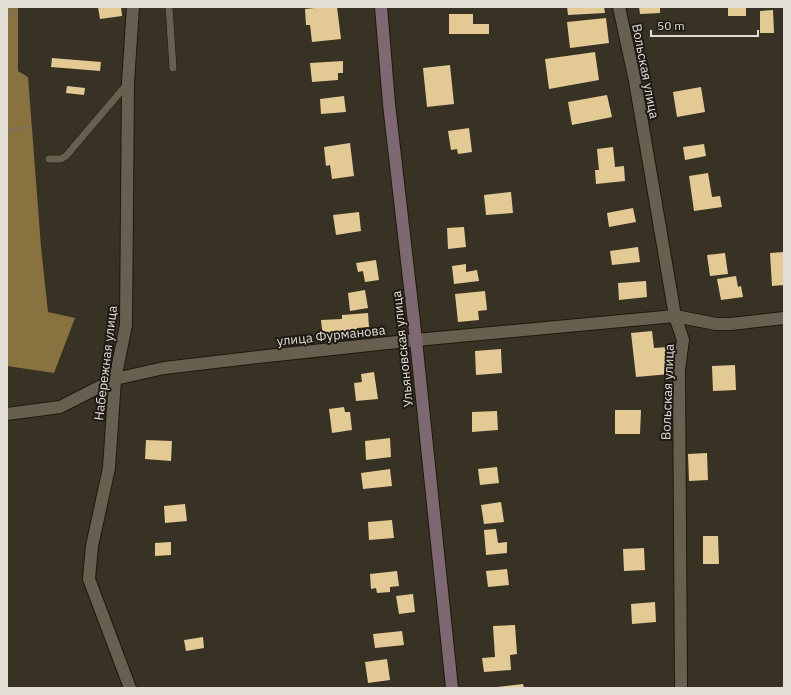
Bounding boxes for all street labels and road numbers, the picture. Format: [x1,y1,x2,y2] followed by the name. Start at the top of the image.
[628,22,663,120] street label: Вольская улица
[388,290,417,408] street label: Ульяновская улица
[90,305,121,422] street label: Набережная улица
[276,321,386,350] street label: улица Фурманова
[657,344,678,440] street label: Вольская улица

